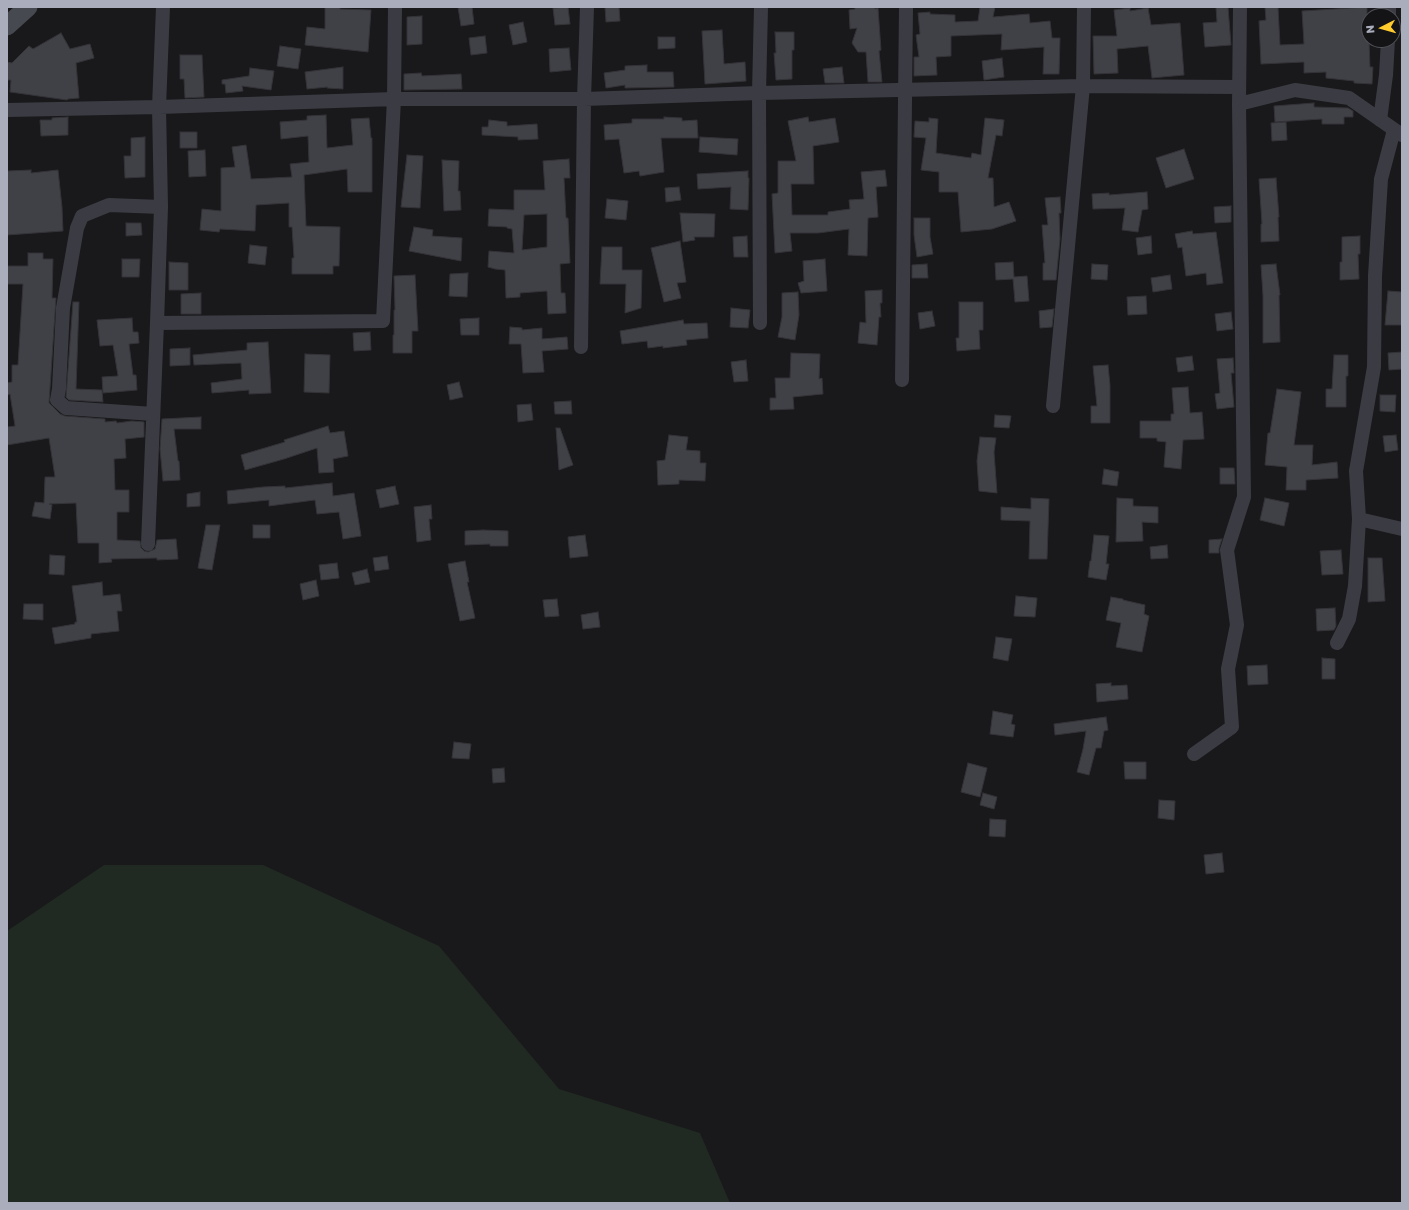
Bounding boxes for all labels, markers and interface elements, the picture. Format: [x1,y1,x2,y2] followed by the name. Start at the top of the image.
[1361,8,1401,48] north arrow
[1363,24,1376,34] text: N

